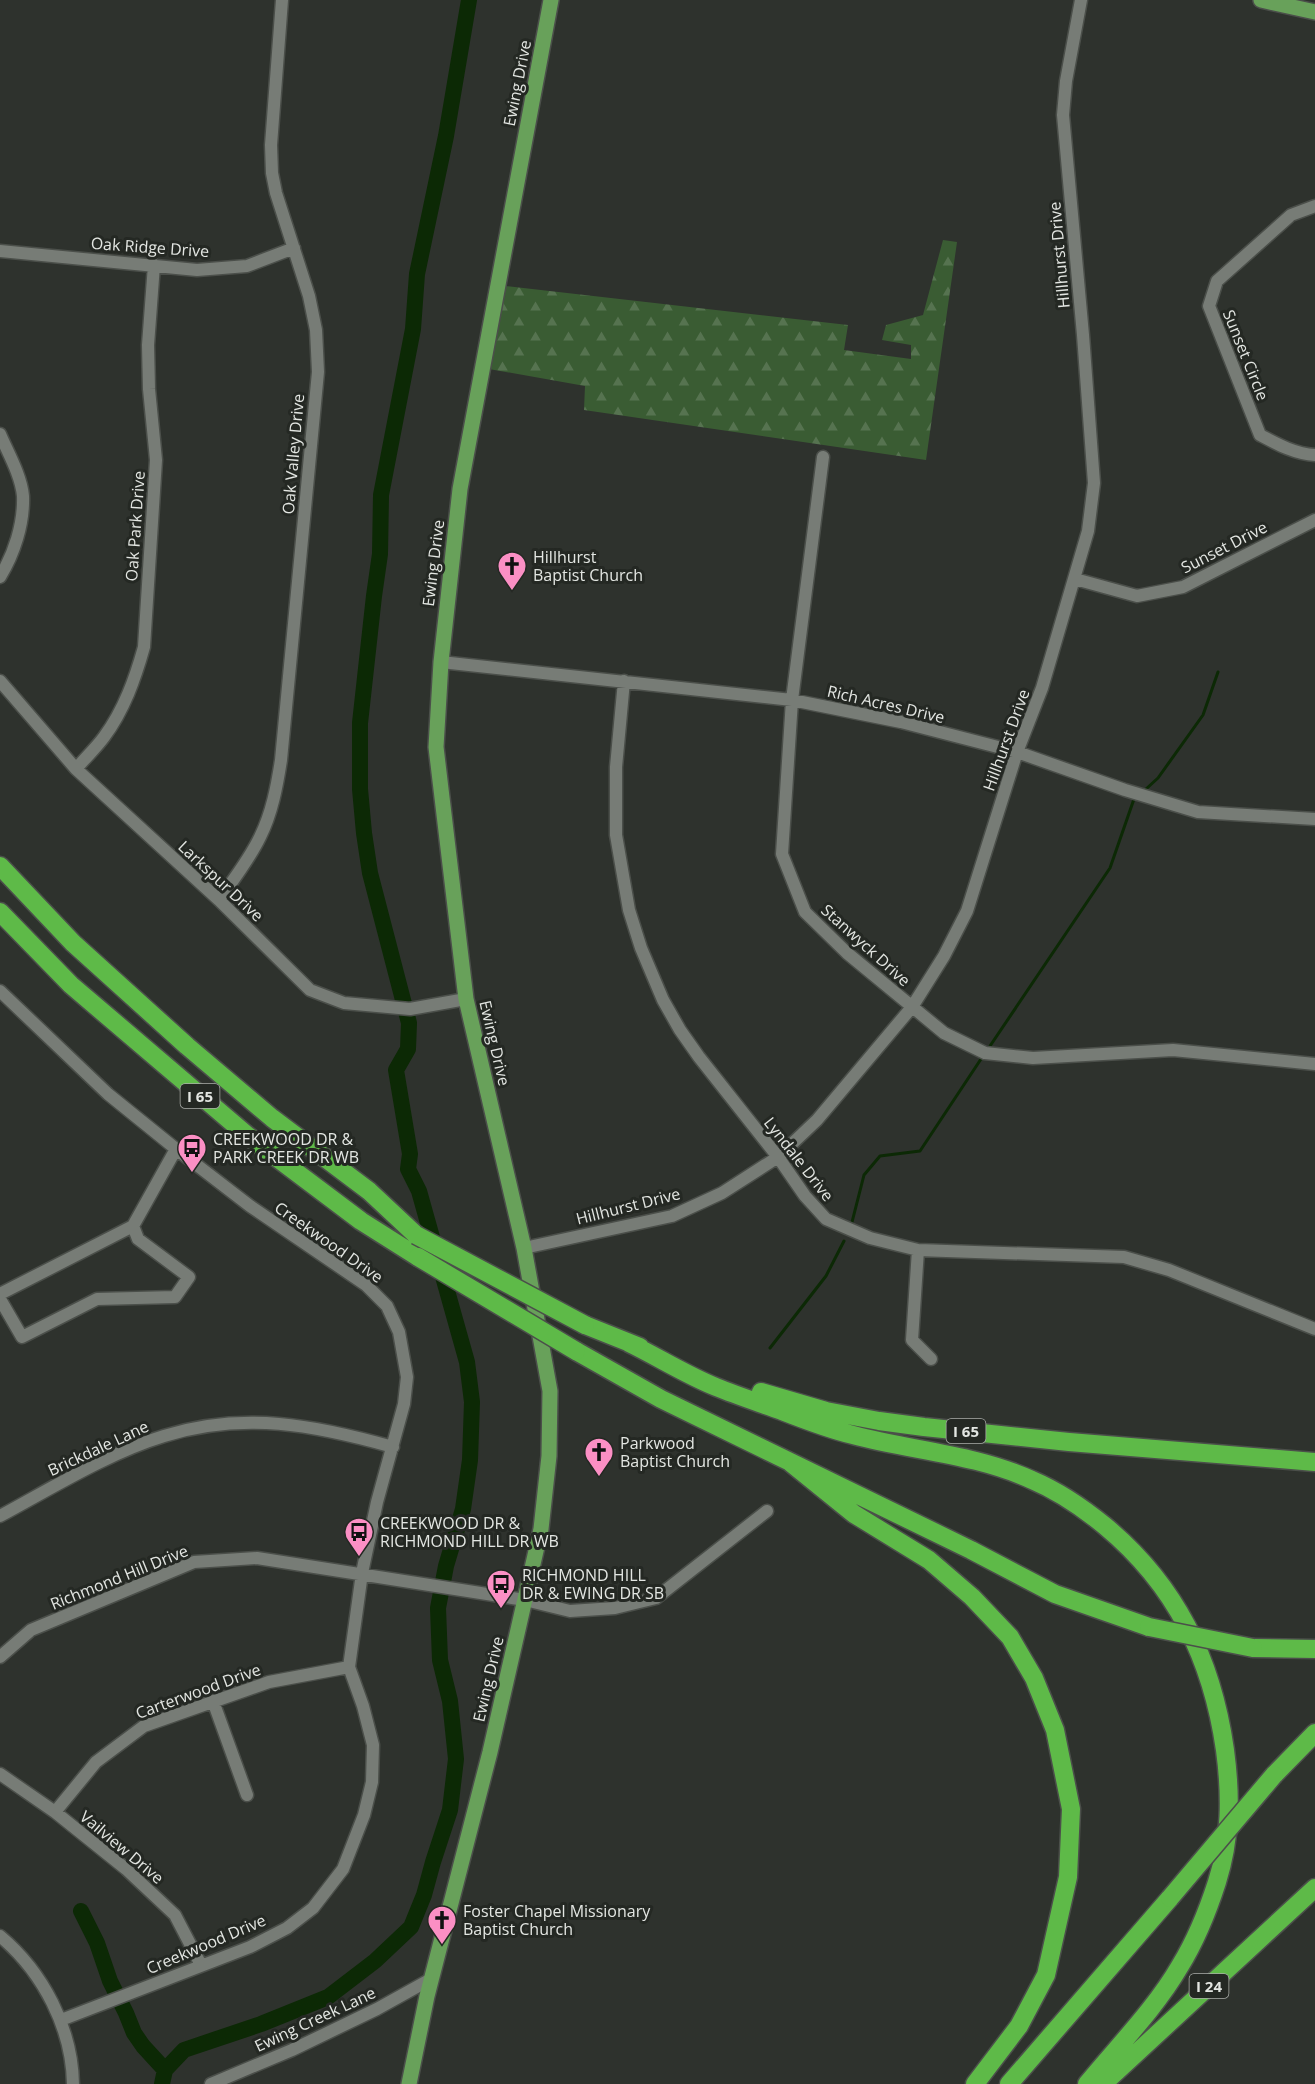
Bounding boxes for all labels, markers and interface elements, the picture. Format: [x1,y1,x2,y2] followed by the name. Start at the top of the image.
[498,38,536,128] street label: Ewing Drive
[1043,201,1075,309] street label: Hillhurst Drive
[90,232,210,262] street label: Oak Ridge Drive
[1218,306,1274,404] street label: Sunset Circle
[277,393,309,515] street label: Oak Valley Drive
[120,470,150,582] street label: Oak Park Drive
[1177,516,1271,578] street label: Sunset Drive
[417,518,449,608] street label: Ewing Drive
[533,546,643,586] place label: Hillhurst Baptist Church
[496,550,528,592] church icon: Hillhurst Baptist Church
[825,680,947,728] street label: Rich Acres Drive
[977,686,1035,794] street label: Hillhurst Drive
[174,836,268,926] street label: Larkspur Drive
[817,899,915,991] street label: Stanwyck Drive
[474,998,516,1088] street label: Ewing Drive
[180,1084,220,1108] road number: I 65
[759,1112,839,1206] street label: Lyndale Drive
[213,1128,359,1168] place label: CREEKWOOD DR & PARK CREEK DR WB
[176,1132,208,1174] bus stop icon: CREEKWOOD DR & PARK CREEK DR WB
[574,1182,682,1230] street label: Hillhurst Drive
[270,1196,388,1288] street label: Creekwood Drive
[44,1415,152,1481] street label: Brickdale Lane
[946,1419,986,1443] road number: I 65
[620,1432,730,1472] place label: Parkwood Baptist Church
[583,1436,615,1478] church icon: Parkwood Baptist Church
[380,1512,559,1552] place label: CREEKWOOD DR & RICHMOND HILL DR WB
[343,1516,375,1558] bus stop icon: CREEKWOOD DR & RICHMOND HILL DR WB
[47,1539,191,1615] street label: Richmond Hill Drive
[522,1564,664,1604] place label: RICHMOND HILL DR & EWING DR SB
[485,1568,517,1610] bus stop icon: RICHMOND HILL DR & EWING DR SB
[467,1634,509,1724] street label: Ewing Drive
[132,1658,264,1724] street label: Carterwood Drive
[75,1805,169,1889] street label: Vailview Drive
[463,1900,651,1940] place label: Foster Chapel Missionary Baptist Church
[426,1904,458,1946] church icon: Foster Chapel Missionary Baptist Church
[143,1909,269,1979] street label: Creekwood Drive
[1190,1974,1228,1998] road number: I 24
[251,1981,379,2057] street label: Ewing Creek Lane

